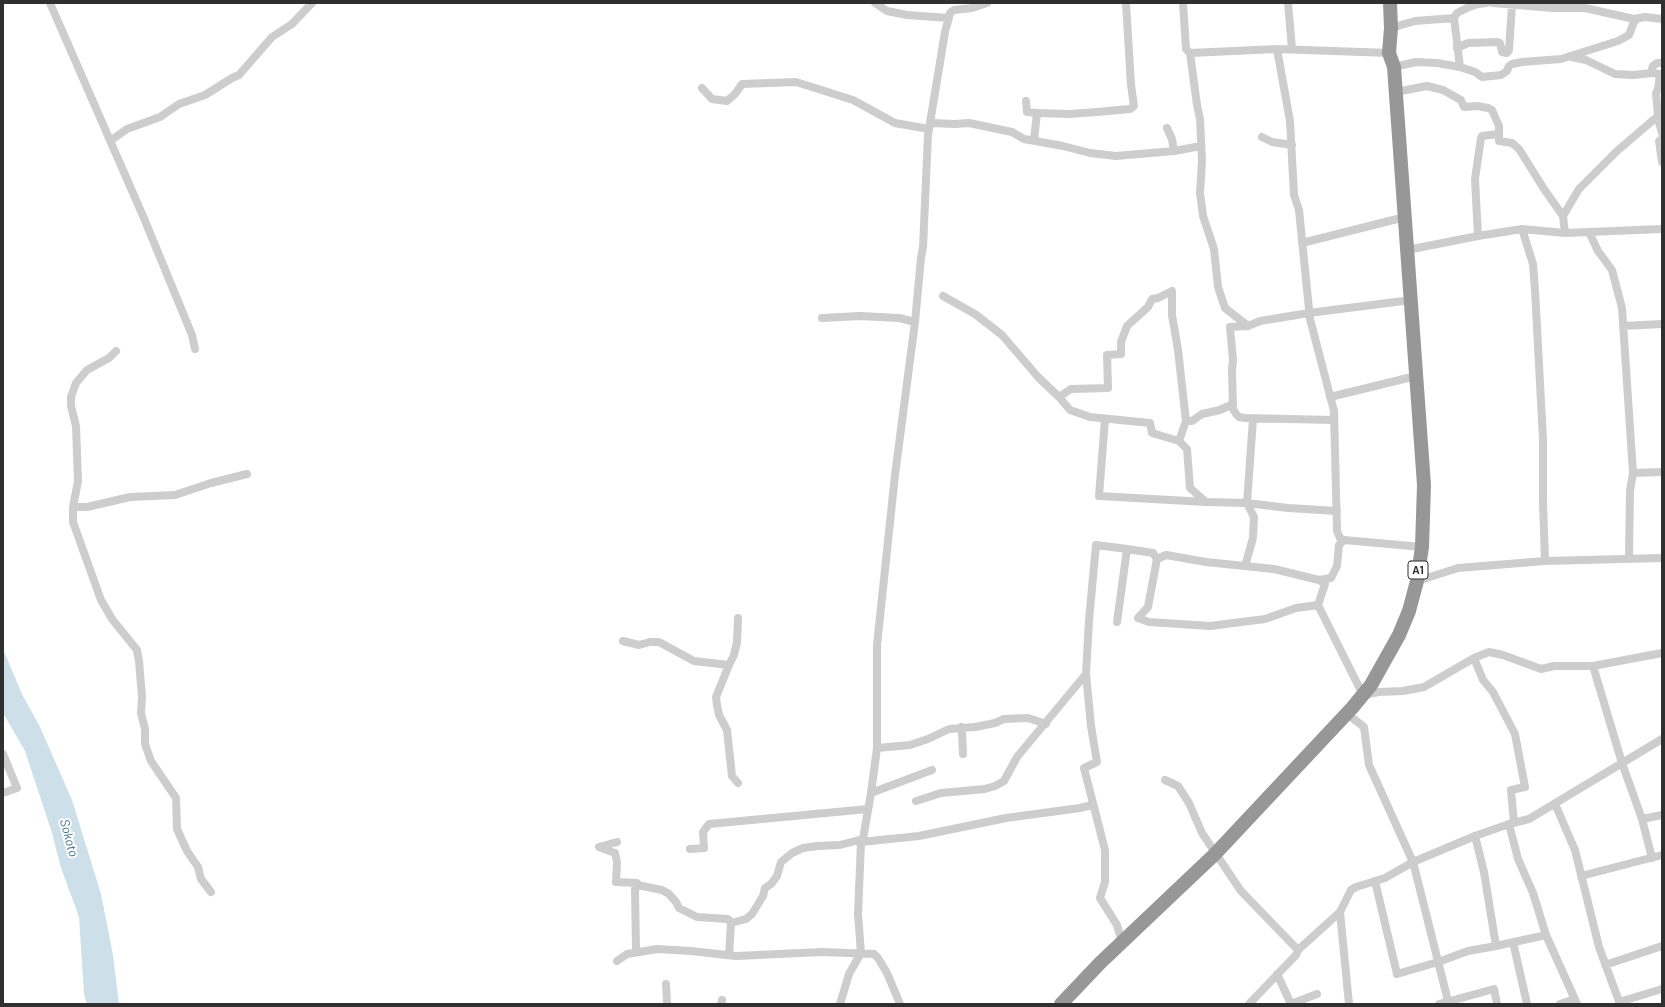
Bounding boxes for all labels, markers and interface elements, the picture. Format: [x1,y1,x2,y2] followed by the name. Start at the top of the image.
[1408,561,1428,579] road number: A1
[56,817,82,859] water label: Sokoto

